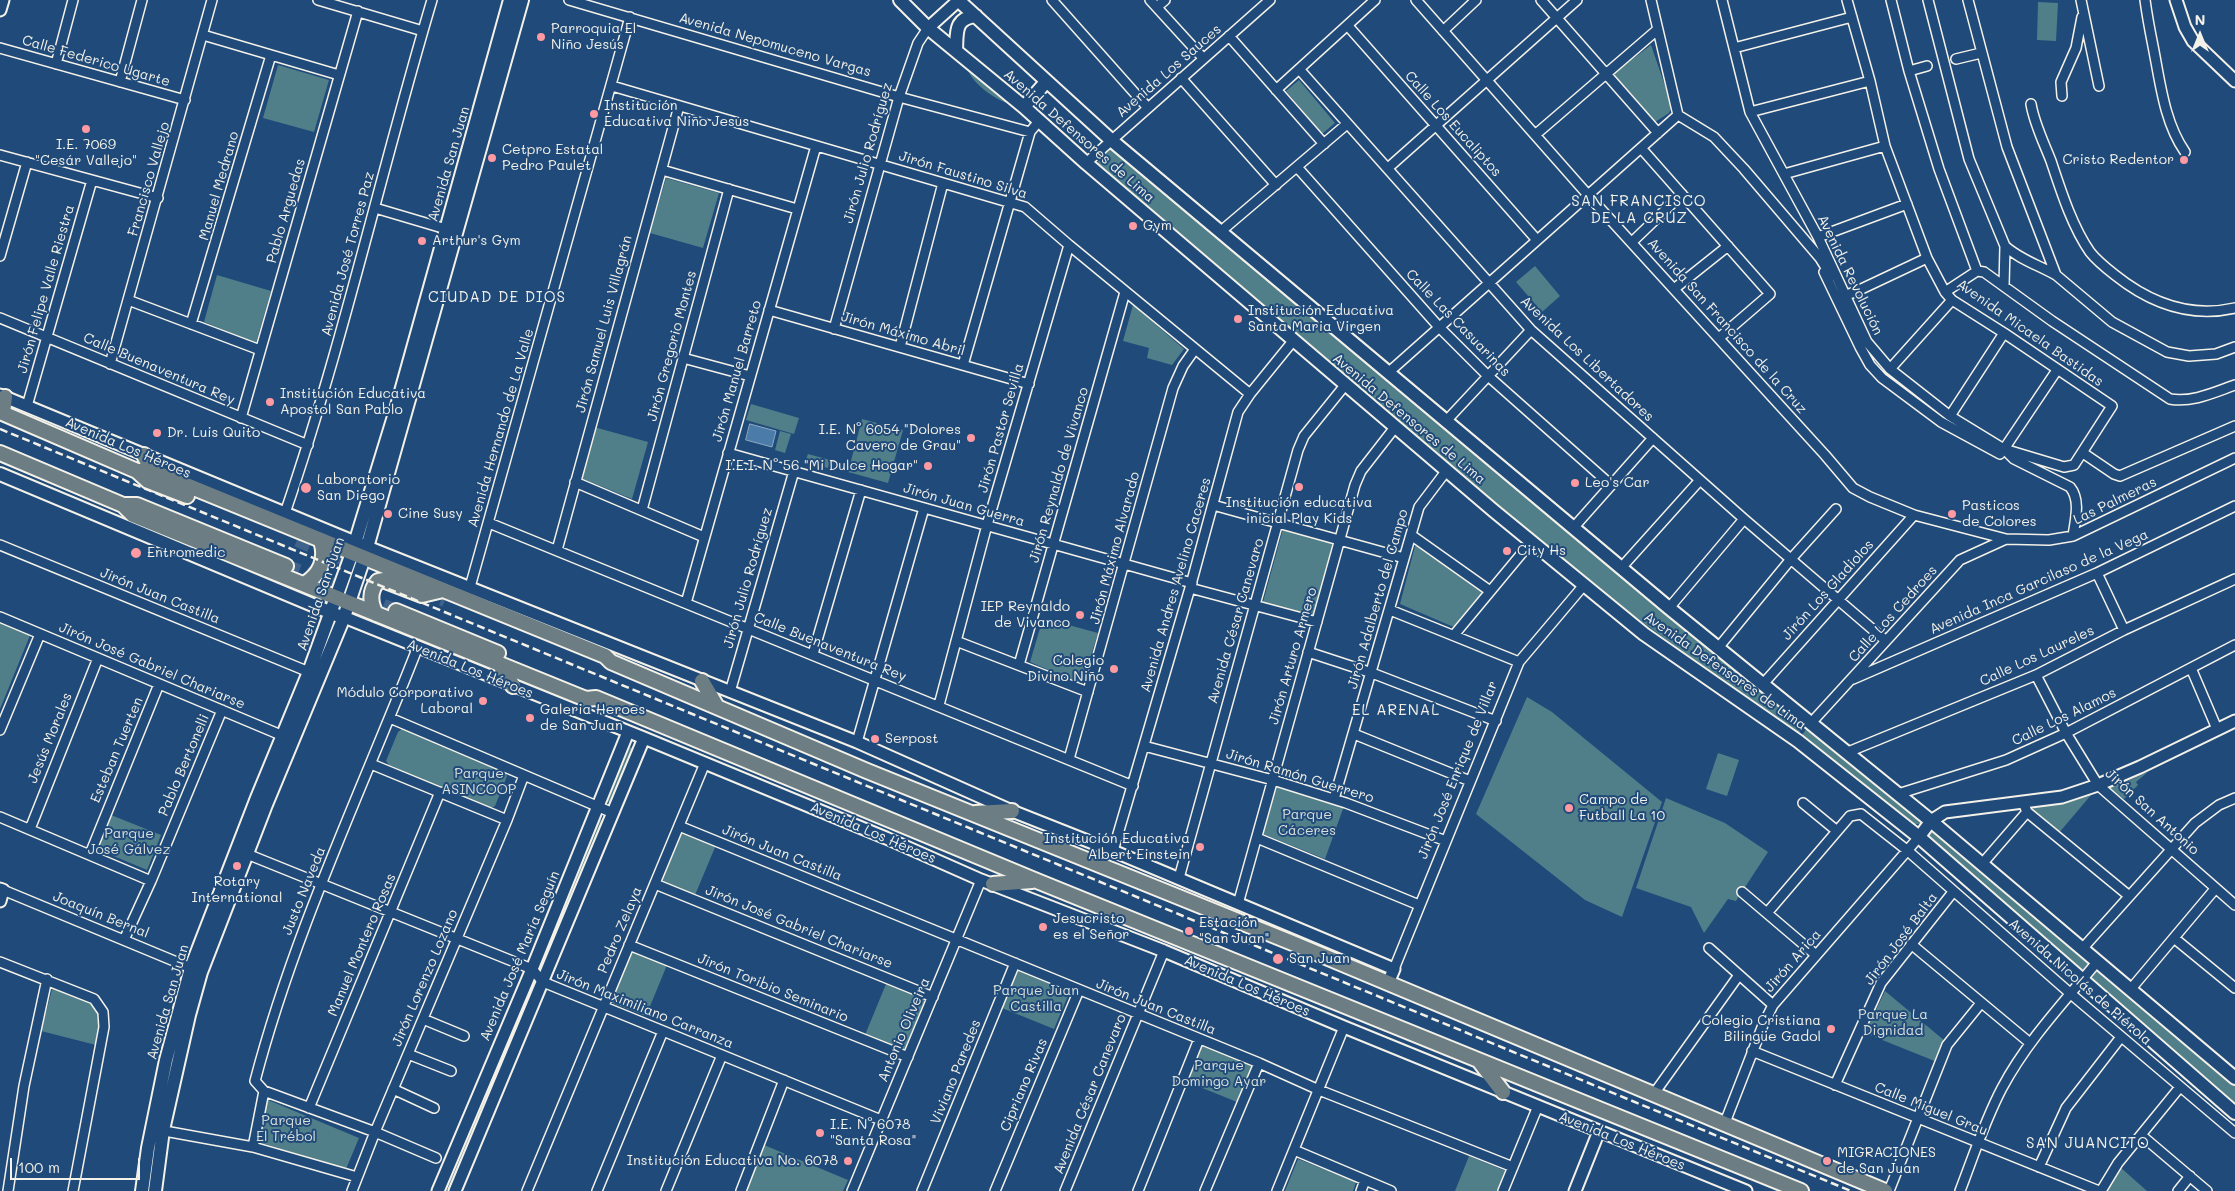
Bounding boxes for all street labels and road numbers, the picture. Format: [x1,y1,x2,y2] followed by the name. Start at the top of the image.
[677,9,873,81] street label: Avenida Nepomuceno Vargas
[1113,21,1225,121] street label: Avenida Los Sauces
[20,32,172,90] street label: Calle Federico Ugarte
[1000,66,1158,206] street label: Avenida Defensores de Lima
[1401,68,1505,180] street label: Calle Los Eucaliptos
[840,81,896,225] street label: Jirón Julio Rodríguez
[425,104,473,224] street label: Avenida San Juan
[125,120,173,238] street label: Francisco Vallejo
[195,130,243,242] street label: Manuel Medrano
[897,147,1029,203] street label: Jirón Faustino Silva
[263,157,309,265] street label: Pablo Arguedas
[318,170,378,338] street label: Avenida José Torres Paz
[14,203,78,375] street label: Jirón Felipe Valle Riestra
[1814,212,1886,338] street label: Avenida Revolución
[572,234,636,414] street label: Jirón Samuel Luis Villagrán
[1644,235,1810,417] street label: Avenida San Francisco de la Cruz
[1402,266,1514,380] street label: Calle Las Casuarinas
[644,269,700,423] street label: Jirón Gregorio Montes
[1953,276,2107,390] street label: Avenida Micaela Bastidas
[1517,293,1657,425] street label: Avenida Los Libertadores
[709,298,765,444] street label: Jirón Manuel Barreto
[839,308,967,360] street label: Jirón Máximo Abril
[465,327,537,529] street label: Avenida Hernando de La Valle
[81,329,237,409] street label: Calle Buenaventura Rey
[1329,350,1489,488] street label: Avenida Defensores de Lima
[975,361,1027,495] street label: Jirón Pastor Sevilla
[1026,385,1092,565] street label: Jirón Reynaldo de Vivanco
[63,414,193,482] street label: Avenida Los Héroes
[1087,470,1143,626] street label: Jirón Máximo Alvarado
[2071,474,2159,528] street label: Las Palmeras
[1137,476,1215,694] street label: Avenida Andres Avelino Caceres
[901,480,1027,530] street label: Jirón Juan Guerra
[720,506,776,650] street label: Jirón Julio Rodríguez
[1344,507,1412,691] street label: Jirón Adalberto del Campo
[1927,526,2151,638] street label: Avenida Inca Garcilaso de la Vega
[294,535,348,653] street label: Avenida San Juan
[1204,536,1268,706] street label: Avenida César Canevaro
[1779,536,1877,644] street label: Jirón Los Gladiolos
[1845,562,1941,666] street label: Calle Los Cedroes
[98,564,222,628] street label: Jirón Juan Castilla
[1265,586,1321,726] street label: Jirón Arturo Armero
[1641,608,1809,734] street label: Avenida Defensores de Lima
[751,609,909,685] street label: Calle Buenaventura Rey
[56,619,248,713] street label: Jirón José Gabriel Chariarse
[1977,622,2097,690] street label: Calle Los Laureles
[404,636,536,702] street label: Avenida Los Héroes
[1415,679,1501,861] street label: Jirón José Enrique de Villar
[2009,684,2119,750] street label: Calle Los Alamos
[24,690,76,786] street label: Jesús Morales
[87,695,147,805] street label: Esteban Tuerten
[155,712,213,818] street label: Pablo Bertonelli
[1224,746,1376,806] street label: Jirón Ramón Guerrero
[2102,765,2202,859] street label: Jirón San Antonio
[808,799,938,867] street label: Avenida Los Héroes
[720,821,844,885] street label: Jirón Juan Castilla
[279,844,329,938] street label: Justo Naveda
[476,868,564,1044] street label: Avenida José María Seguín
[324,871,400,1019] street label: Manuel Montero Rosas
[703,882,895,972] street label: Jirón José Gabriel Chariarse
[594,884,646,976] street label: Pedro Zelaya
[50,888,152,942] street label: Joaquín Bernal
[1861,890,1941,988] street label: Jirón José Balta
[388,907,462,1049] street label: Jirón Lorenzo Lozano
[2005,915,2155,1049] street label: Avenida Nicolás de Piérola
[1761,926,1825,996] street label: Jirón Arica
[144,942,192,1062] street label: Avenida San Juan
[695,950,851,1026] street label: Jirón Toribio Seminario
[1182,952,1312,1020] street label: Avenida Los Héroes
[554,966,736,1052] street label: Jirón Maximiliano Carranza
[874,975,934,1085] street label: Antonio Oliveira
[1094,975,1218,1039] street label: Jirón Juan Castilla
[1050,1012,1130,1176] street label: Avenida César Canevaro
[927,1017,985,1127] street label: Viviano Paredes
[997,1036,1051,1134] street label: Cipriano Rivas
[1872,1079,1990,1139] street label: Calle Miguel Grau
[1556,1108,1688,1174] street label: Avenida Los Héroes

